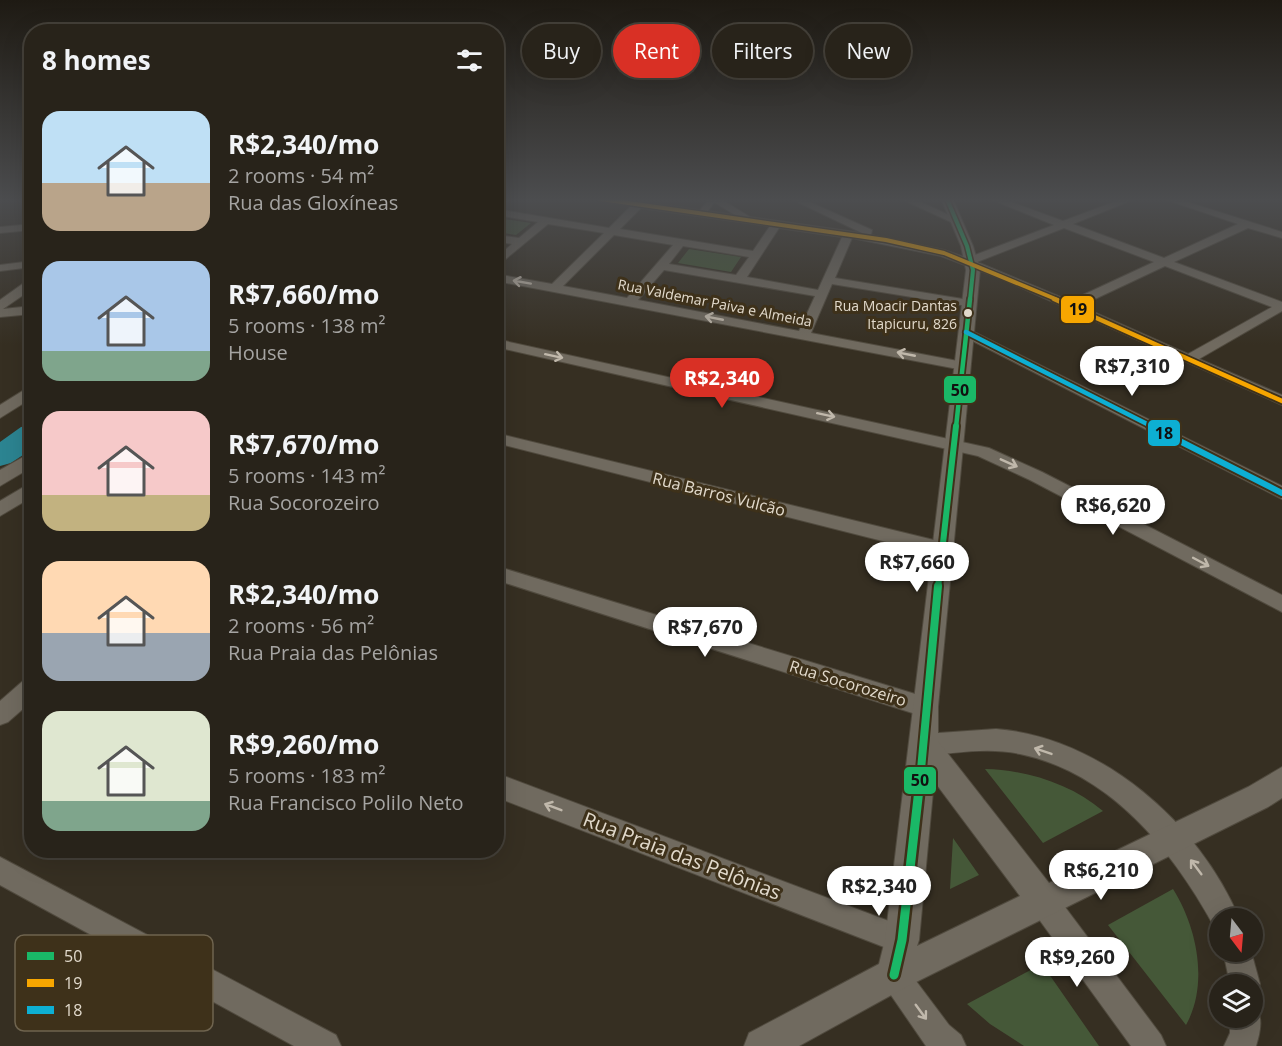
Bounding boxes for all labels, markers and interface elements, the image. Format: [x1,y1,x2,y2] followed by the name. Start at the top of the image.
[522,24,601,78] chip: Buy
[613,24,700,78] chip: Rent
[712,24,813,78] chip: Filters
[825,24,911,78] chip: New
[42,42,151,78] text: 8 homes
[453,44,486,77] icon: filters
[228,126,379,162] text: R$2,340/mo
[90,135,162,207] icon: home
[228,162,374,189] text: 2 rooms · 54 m²
[228,189,398,216] text: Rua das Gloxíneas
[616,274,814,331] street label: Rua Valdemar Paiva e Almeida
[228,276,379,312] text: R$7,660/mo
[513,276,533,287] one-way arrow
[90,285,162,357] icon: home
[1060,295,1095,324] line badge: 19
[834,296,957,333] place label: Rua Moacir Dantas Itapicuru, 826
[1069,298,1087,320] text: 19
[962,307,974,319] marker: Rua Moacir Dantas Itapicuru, 826
[228,312,386,339] text: 5 rooms · 138 m²
[705,312,724,323] one-way arrow
[228,339,288,366] text: House
[1077,346,1187,397] pin: R$7,310
[896,348,916,359] one-way arrow
[544,350,563,362] one-way arrow
[1094,352,1170,379] text: R$7,310
[667,358,777,409] pin: R$2,340
[684,364,760,391] text: R$2,340
[943,375,977,404] line badge: 50
[951,379,969,401] text: 50
[816,410,835,422] one-way arrow
[1147,419,1181,447] line badge: 18
[1155,422,1173,444] text: 18
[228,426,379,462] text: R$7,670/mo
[90,435,162,507] icon: home
[1000,458,1018,469] one-way arrow
[228,462,386,489] text: 5 rooms · 143 m²
[650,467,788,521] street label: Rua Barros Vulcão
[1058,485,1168,536] pin: R$6,620
[228,489,380,516] text: Rua Socorozeiro
[1075,491,1151,518] text: R$6,620
[862,542,972,593] pin: R$7,660
[879,548,955,575] text: R$7,660
[1192,556,1210,568] one-way arrow
[228,576,379,612] text: R$2,340/mo
[90,585,162,657] icon: home
[650,607,760,658] pin: R$7,670
[228,612,374,639] text: 2 rooms · 56 m²
[667,613,743,640] text: R$7,670
[228,639,438,666] text: Rua Praia das Pelônias
[787,655,909,711] street label: Rua Socorozeiro
[228,726,379,762] text: R$9,260/mo
[90,735,162,807] icon: home
[1034,745,1053,756] one-way arrow
[228,762,386,789] text: 5 rooms · 183 m²
[903,766,937,795] line badge: 50
[911,769,929,791] text: 50
[228,789,464,816] text: Rua Francisco Polilo Neto
[544,800,563,811] one-way arrow
[579,805,785,906] street label: Rua Praia das Pelônias
[1046,850,1156,901] pin: R$6,210
[1063,856,1139,883] text: R$6,210
[1189,860,1202,876] one-way arrow
[824,866,934,917] pin: R$2,340
[841,872,917,899] text: R$2,340
[1209,908,1263,962] north arrow
[1209,908,1263,1028] map controls
[15,935,213,1031] legend
[1022,937,1132,988] pin: R$9,260
[1039,943,1115,970] text: R$9,260
[64,945,82,967] text: 50
[64,972,82,994] text: 19
[1209,974,1263,1028] button: layers
[64,999,82,1021] text: 18
[914,1003,927,1019] one-way arrow

